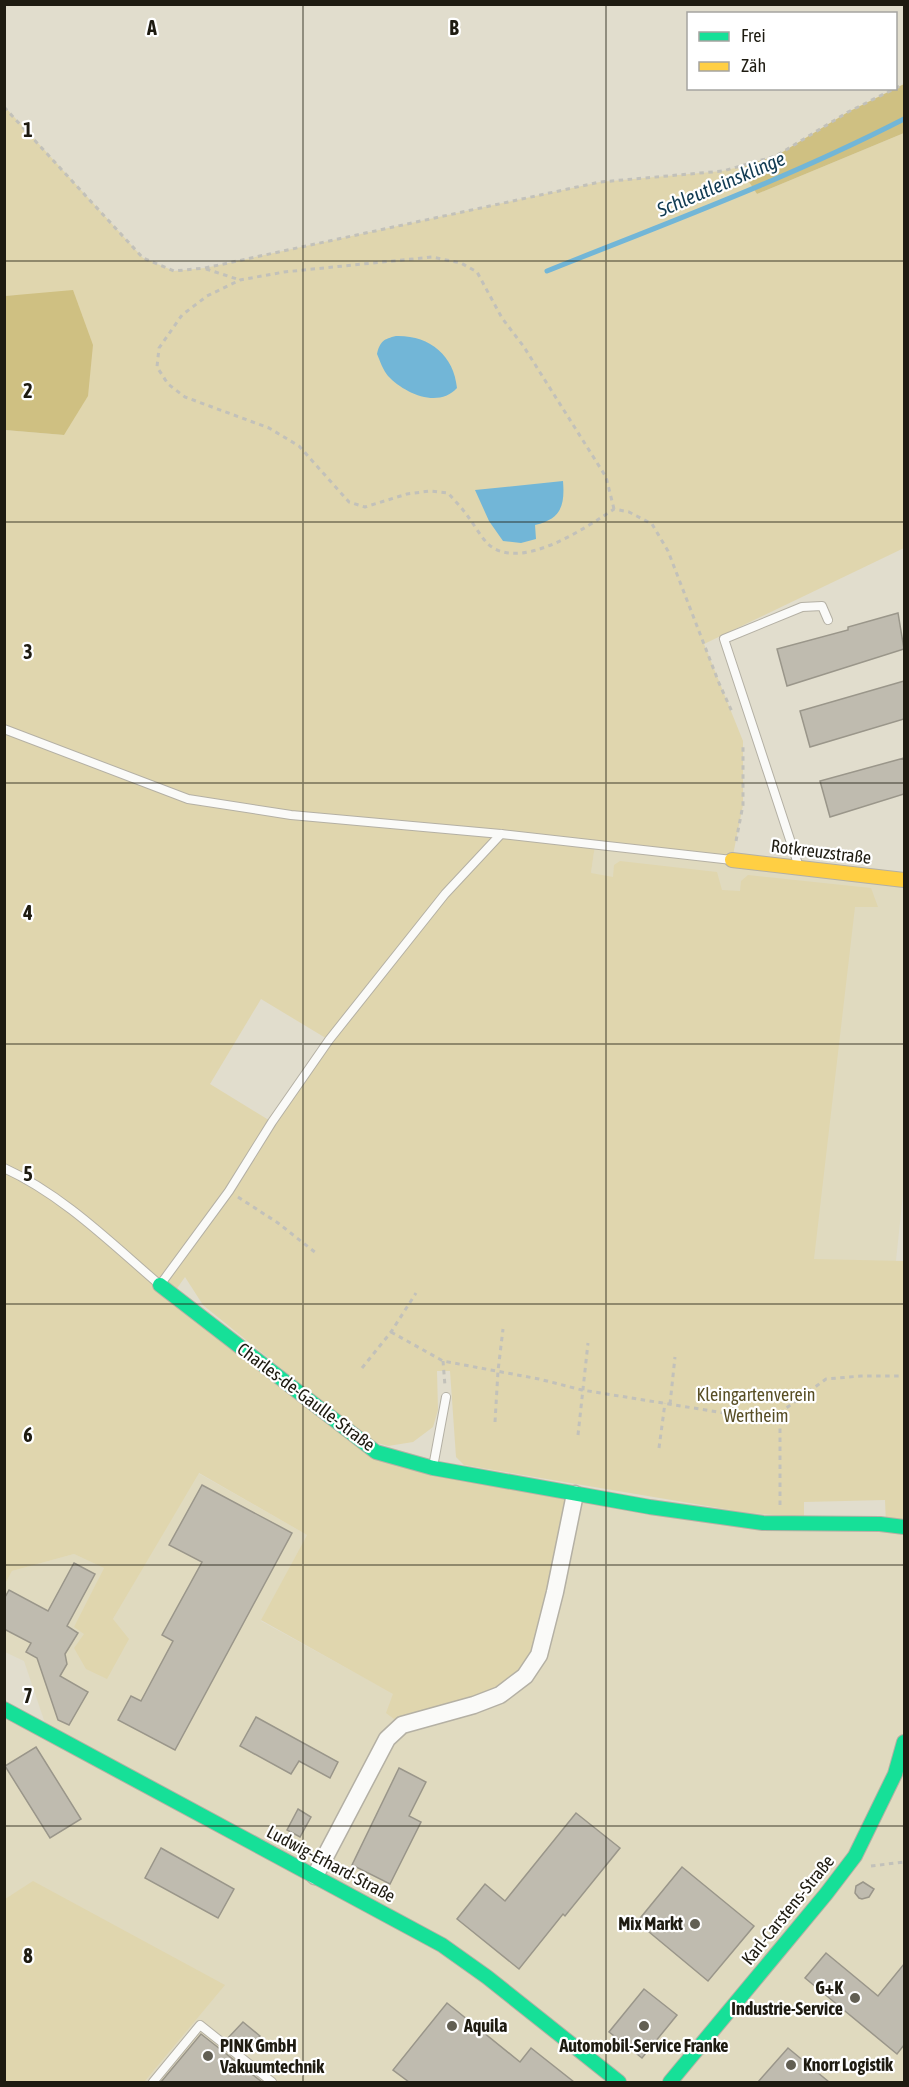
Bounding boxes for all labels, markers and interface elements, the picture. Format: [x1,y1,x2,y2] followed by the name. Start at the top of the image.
[687,12,897,90] legend
[146,16,157,39] text: A
[449,16,459,39] text: B
[741,25,766,46] text: Frei
[741,55,766,76] text: Zäh
[23,118,33,141] text: 1
[652,146,788,221] water label: Schleutleinsklinge
[23,379,33,402] text: 2
[23,640,33,663] text: 3
[770,835,872,868] street label: Rotkreuzstraße
[22,901,33,924] text: 4
[23,1162,33,1185] text: 5
[233,1338,379,1455] street label: Charles-de-Gaulle-Straße
[697,1384,816,1426] park label: Kleingartenverein Wertheim
[23,1423,33,1446] text: 6
[23,1684,33,1707] text: 7
[263,1821,399,1906] street label: Ludwig-Erhard-Straße
[737,1851,838,1969] street label: Karl-Carstens-Straße
[618,1913,684,1934] place label: Mix Markt
[688,1917,702,1931] marker: Mix Markt
[23,1944,33,1967] text: 8
[731,1977,843,2019] place label: G+K Industrie-Service
[848,1991,862,2005] marker: G+K Industrie-Service
[463,2015,507,2036] place label: Aquila
[445,2019,459,2033] marker: Aquila
[637,2019,651,2033] marker: Automobil-Service Franke
[219,2035,325,2077] place label: PINK GmbH Vakuumtechnik
[559,2035,728,2056] place label: Automobil-Service Franke
[201,2049,215,2063] marker: PINK GmbH Vakuumtechnik
[803,2054,894,2075] place label: Knorr Logistik
[784,2058,798,2072] marker: Knorr Logistik

